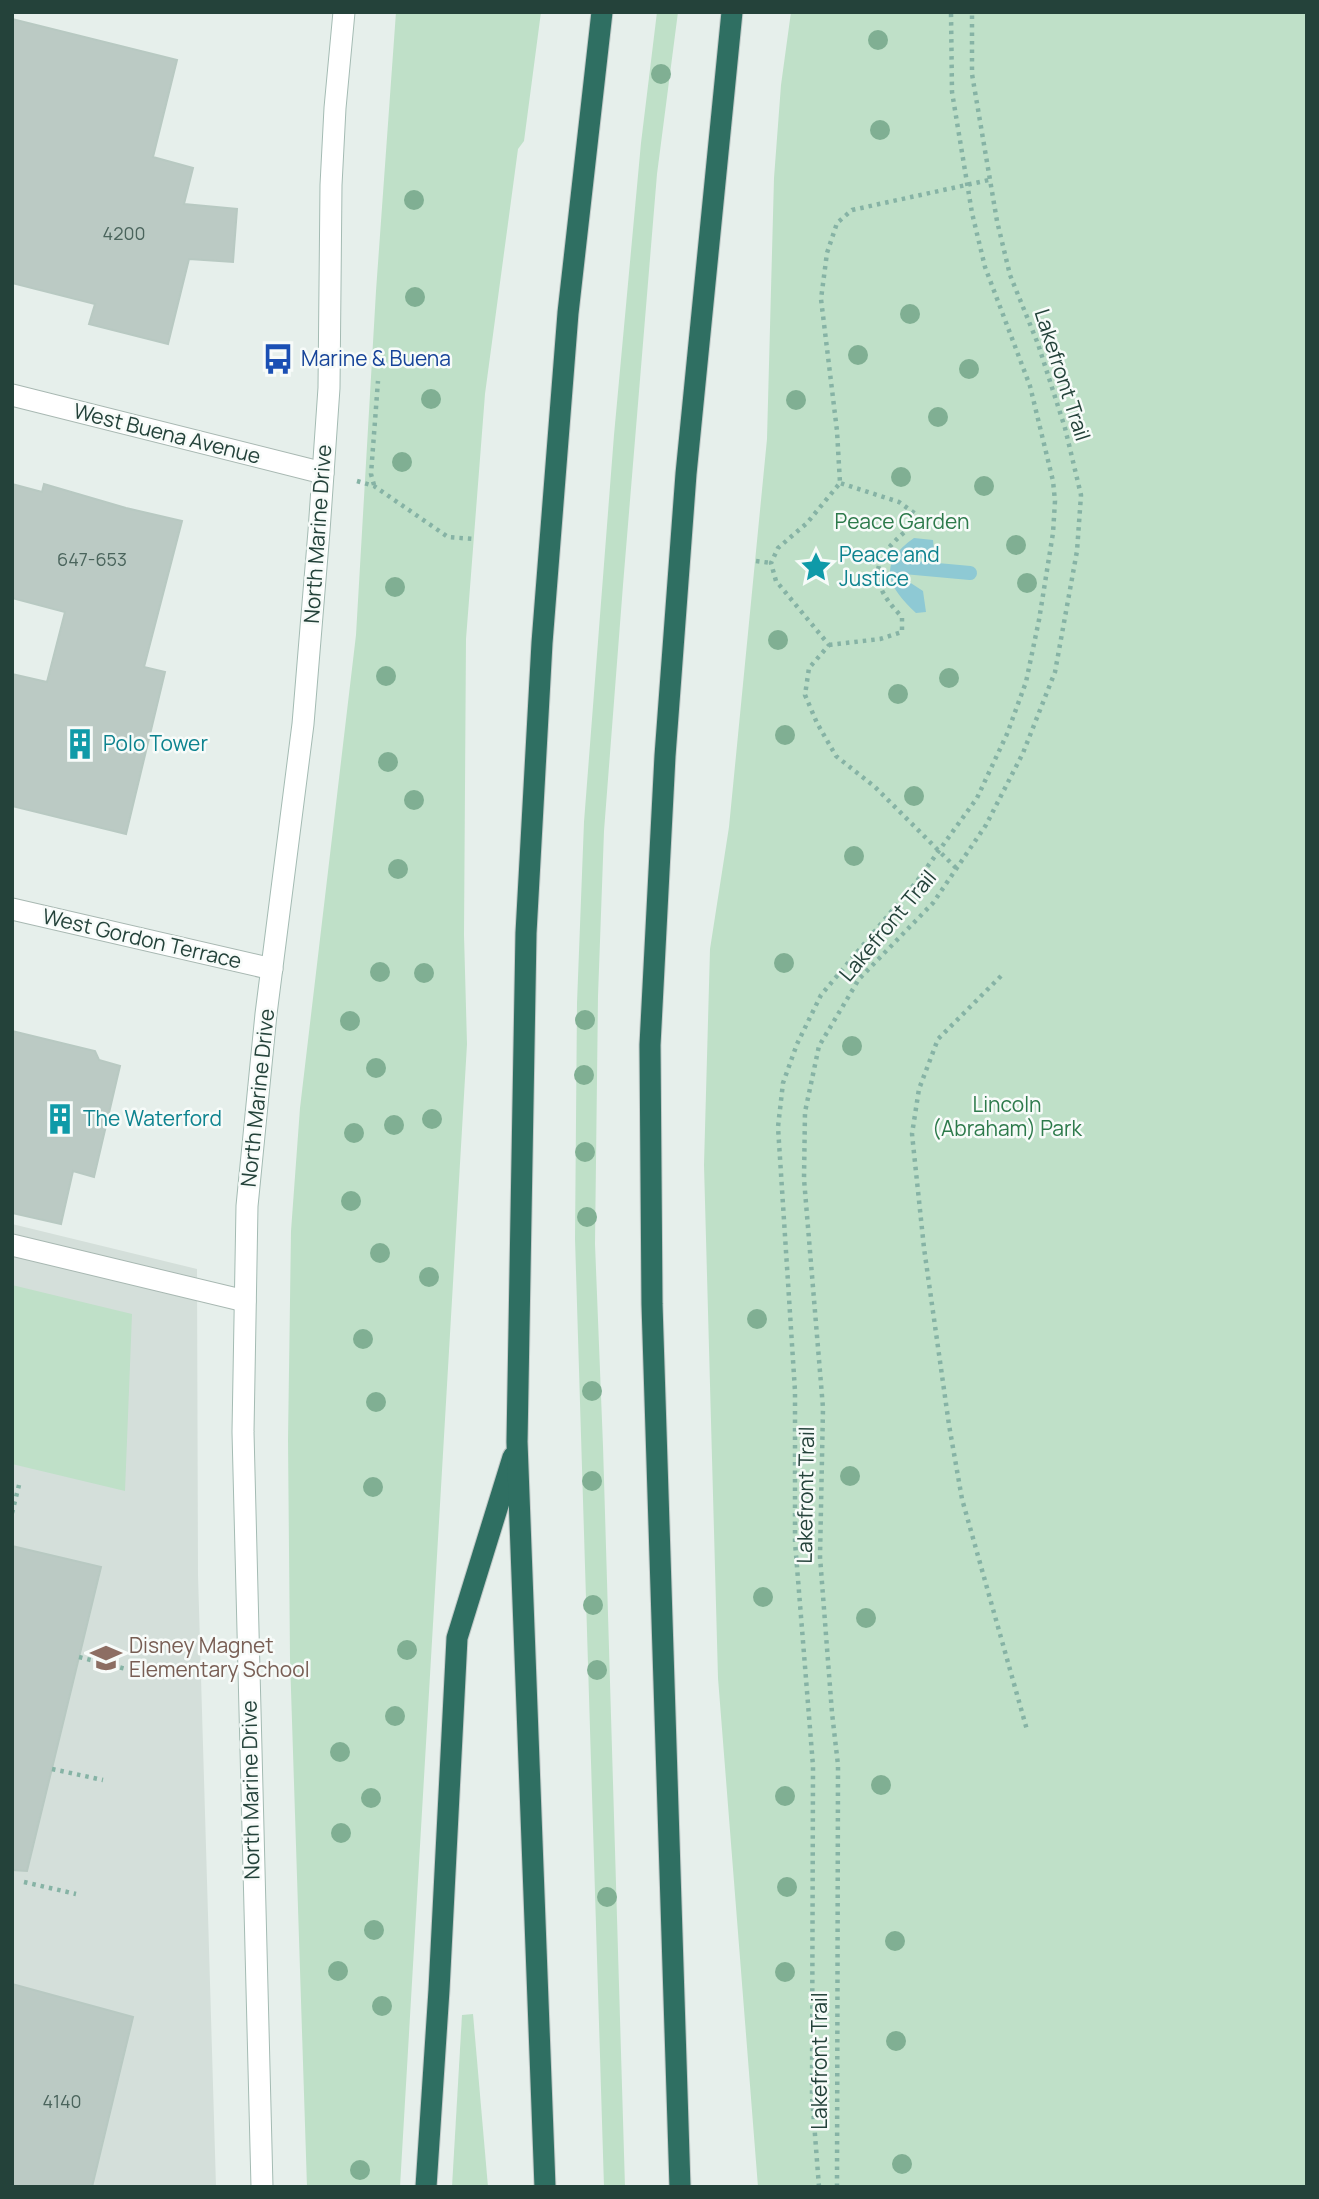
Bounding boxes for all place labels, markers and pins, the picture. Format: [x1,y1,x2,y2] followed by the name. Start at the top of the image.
[261,342,295,376] bus stop icon: Marine & Buena
[301,344,451,372] place label: Marine & Buena
[839,540,940,592] place label: Peace and Justice
[799,550,833,584] place icon: Peace and Justice
[63,727,97,761] building icon: Polo Tower
[103,729,208,757] place label: Polo Tower
[43,1102,77,1136] building icon: The Waterford
[83,1104,222,1132] place label: The Waterford
[129,1631,310,1683] place label: Disney Magnet Elementary School
[89,1641,123,1675] school or university icon: Disney Magnet Elementary School

